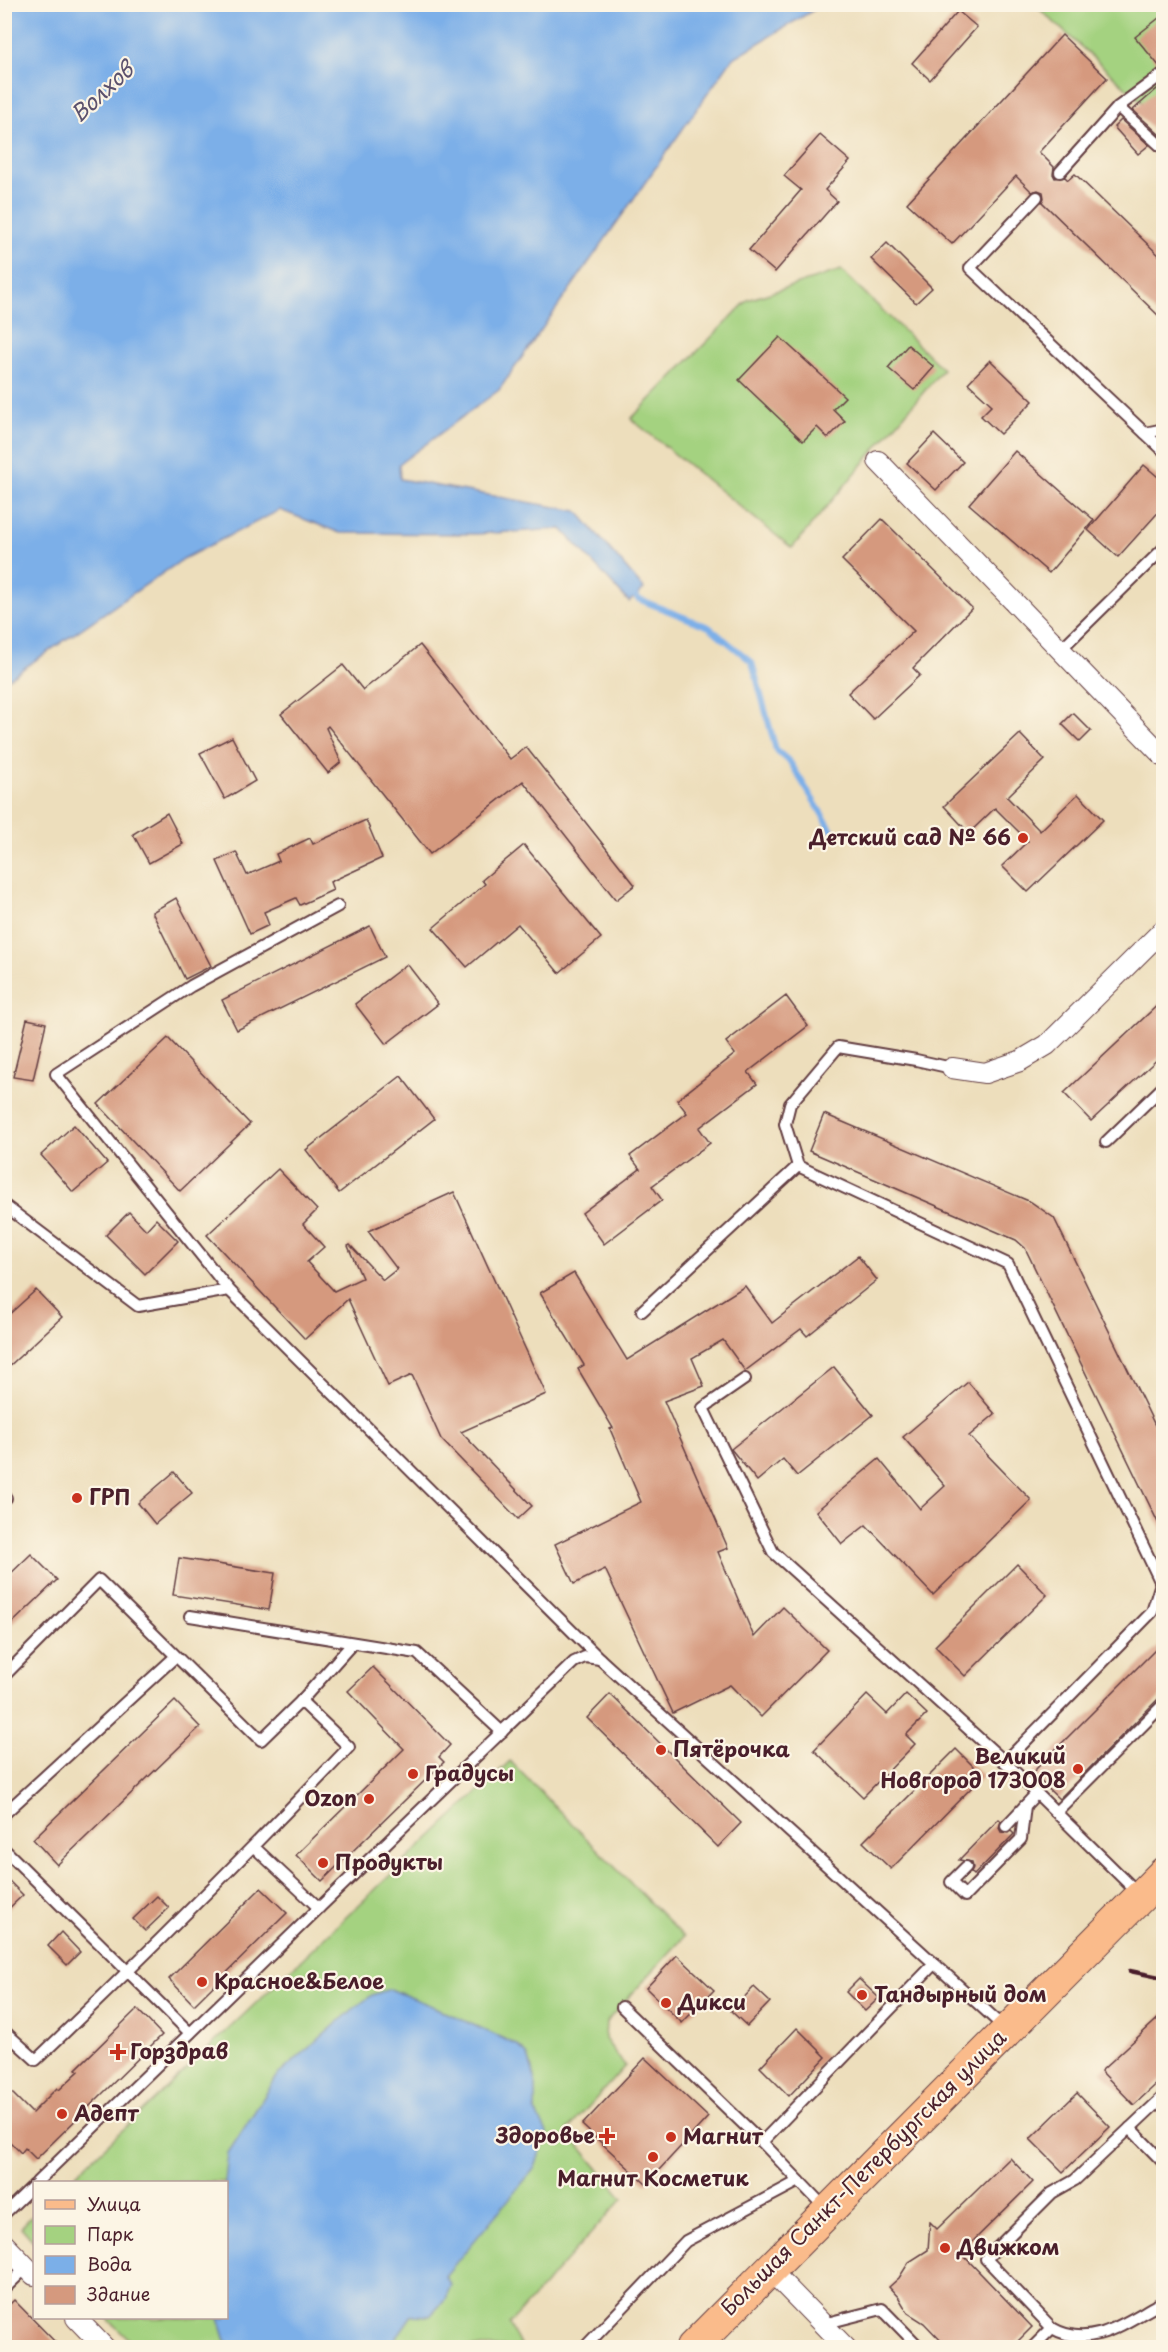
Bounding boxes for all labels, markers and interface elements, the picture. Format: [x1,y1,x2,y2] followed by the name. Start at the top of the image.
[62,51,143,129] water label: Волхов
[809,820,1011,852] place label: Детский сад № 66
[1016,831,1030,845] marker: Детский сад № 66
[89,1480,130,1512] place label: ГРП
[70,1491,84,1505] marker: ГРП
[673,1732,790,1764] place label: Пятёрочка
[881,1739,1066,1795] place label: Великий Новгород 173008
[654,1743,668,1757] marker: Пятёрочка
[425,1756,514,1788] place label: Градусы
[1071,1762,1085,1776] marker: Великий Новгород 173008
[406,1767,420,1781] marker: Градусы
[304,1781,357,1813] place label: Ozon
[362,1792,376,1806] marker: Ozon
[335,1845,443,1877] place label: Продукты
[316,1856,330,1870] marker: Продукты
[214,1964,384,1996] place label: Красное&Белое
[195,1975,209,1989] marker: Красное&Белое
[874,1977,1047,2009] place label: Тандырный дом
[677,1985,746,2017] place label: Дикси
[855,1988,869,2002] marker: Тандырный дом
[659,1996,673,2010] marker: Дикси
[712,2021,1013,2322] street label: Большая Санкт-Петербургская улица
[130,2034,228,2066] place label: Горздрав
[111,2045,125,2059] marker: Горздрав
[73,2096,140,2128] place label: Адепт
[55,2107,69,2121] marker: Адепт
[495,2118,595,2150] place label: Здоровье
[683,2119,764,2151] place label: Магнит
[600,2129,614,2143] marker: Здоровье
[664,2130,678,2144] marker: Магнит
[646,2150,660,2164] marker: Магнит Косметик
[557,2161,749,2193] place label: Магнит Косметик
[33,2181,228,2319] legend
[87,2190,141,2217] text: Улица
[87,2220,134,2247] text: Парк
[956,2230,1060,2262] place label: Движком
[938,2241,952,2255] marker: Движком
[87,2250,132,2277] text: Вода
[87,2280,150,2307] text: Здание

